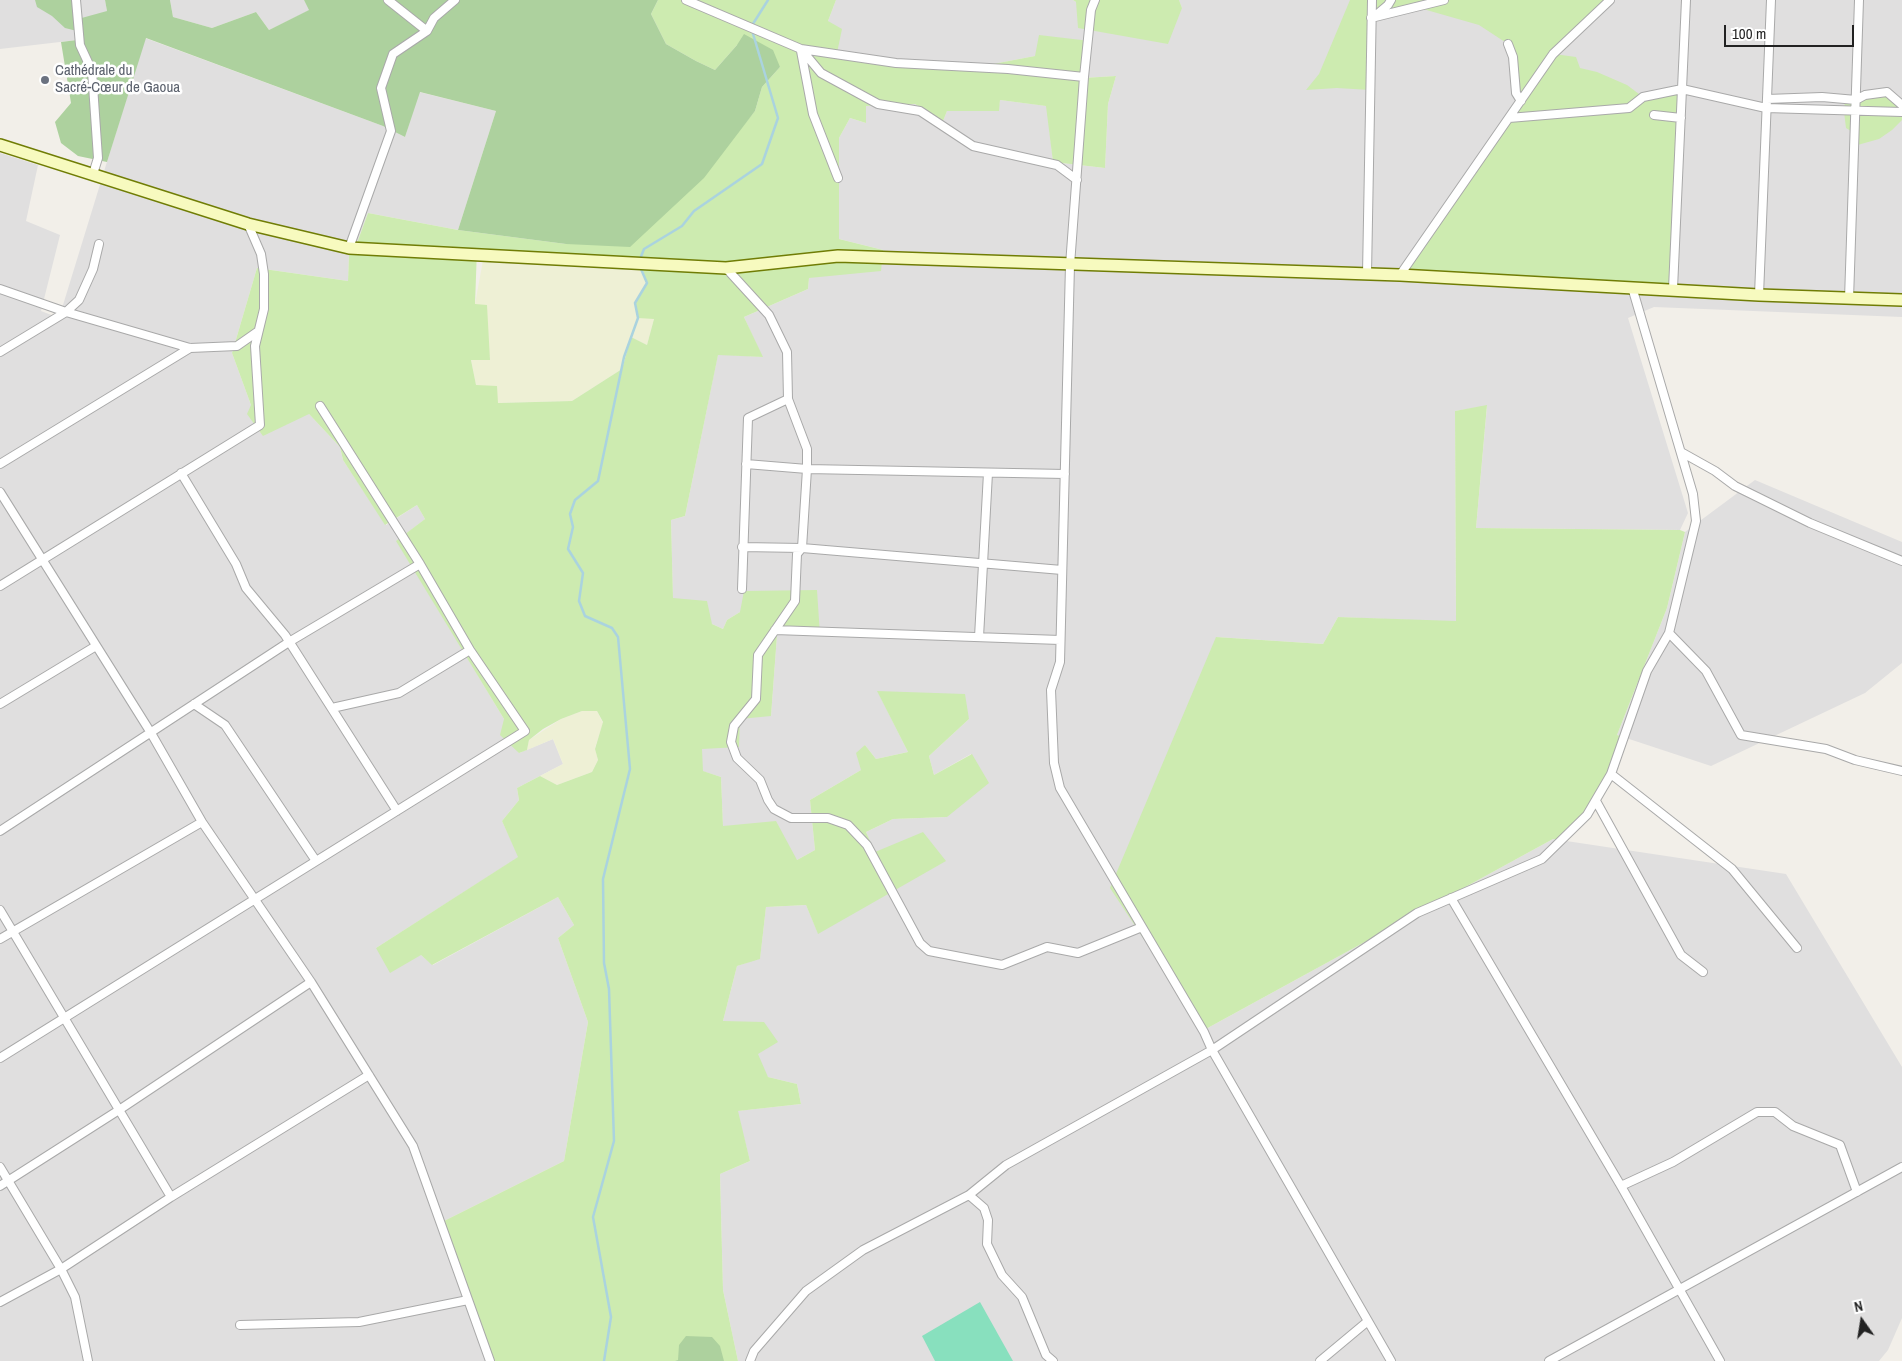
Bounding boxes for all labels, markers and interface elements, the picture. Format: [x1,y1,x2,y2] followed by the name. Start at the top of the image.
[1727,15,1857,47] scale bar
[1732,23,1766,44] text: 100 m
[55,62,180,97] place label: Cathédrale du Sacré-Cœur de Gaoua
[39,74,51,86] marker: Cathédrale du Sacré-Cœur de Gaoua
[1837,1296,1887,1346] north arrow
[1853,1297,1865,1316] text: N

